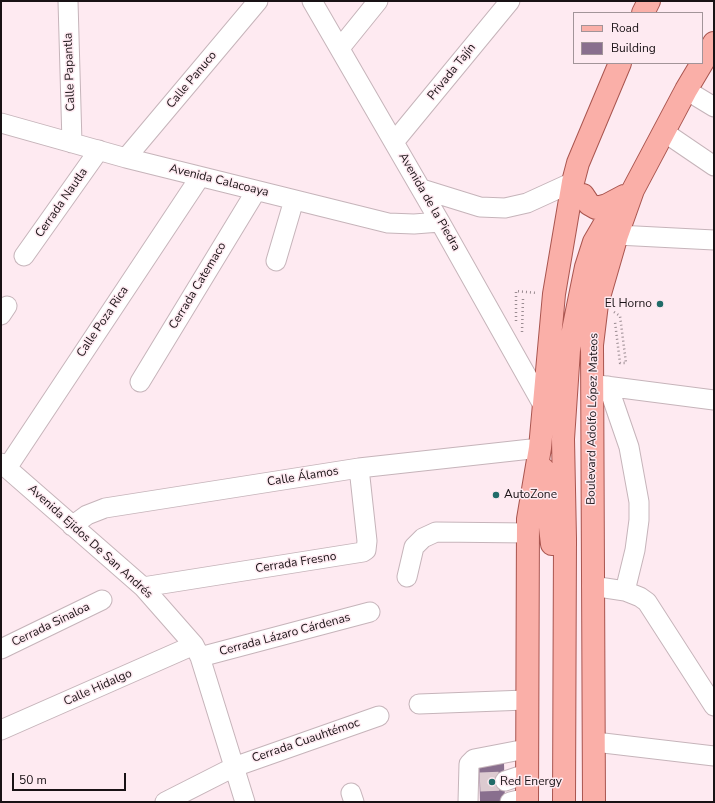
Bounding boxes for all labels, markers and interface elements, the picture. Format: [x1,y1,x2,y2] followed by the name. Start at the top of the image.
[573,12,703,64] legend
[611,20,639,36] text: Road
[61,32,79,112] street label: Calle Papantla
[611,40,656,56] text: Building
[425,41,479,103] street label: Privada Tajín
[164,49,220,111] street label: Calle Panuco
[395,150,463,254] street label: Avenida de la Piedra
[168,162,270,200] street label: Avenida Calacoaya
[33,166,91,240] street label: Cerrada Nautla
[166,240,230,332] street label: Cerrada Catemaco
[74,284,132,360] street label: Calle Poza Rica
[605,297,652,311] place label: El Horno
[655,299,665,309] marker: El Horno
[584,333,602,505] street label: Boulevard Adolfo López Mateos
[266,464,340,490] street label: Calle Álamos
[25,482,155,602] street label: Avenida Ejidos De San Andrés
[504,488,557,502] place label: AutoZone
[491,490,501,500] marker: AutoZone
[255,549,337,577] street label: Cerrada Fresno
[10,600,92,650] street label: Cerrada Sinaloa
[218,611,352,659] street label: Cerrada Lázaro Cárdenas
[62,667,134,709] street label: Calle Hidalgo
[250,716,362,766] street label: Cerrada Cuauhtémoc
[14,765,128,791] scale bar
[19,772,47,788] text: 50 m
[500,775,562,789] place label: Red Energy
[487,777,497,787] marker: Red Energy

